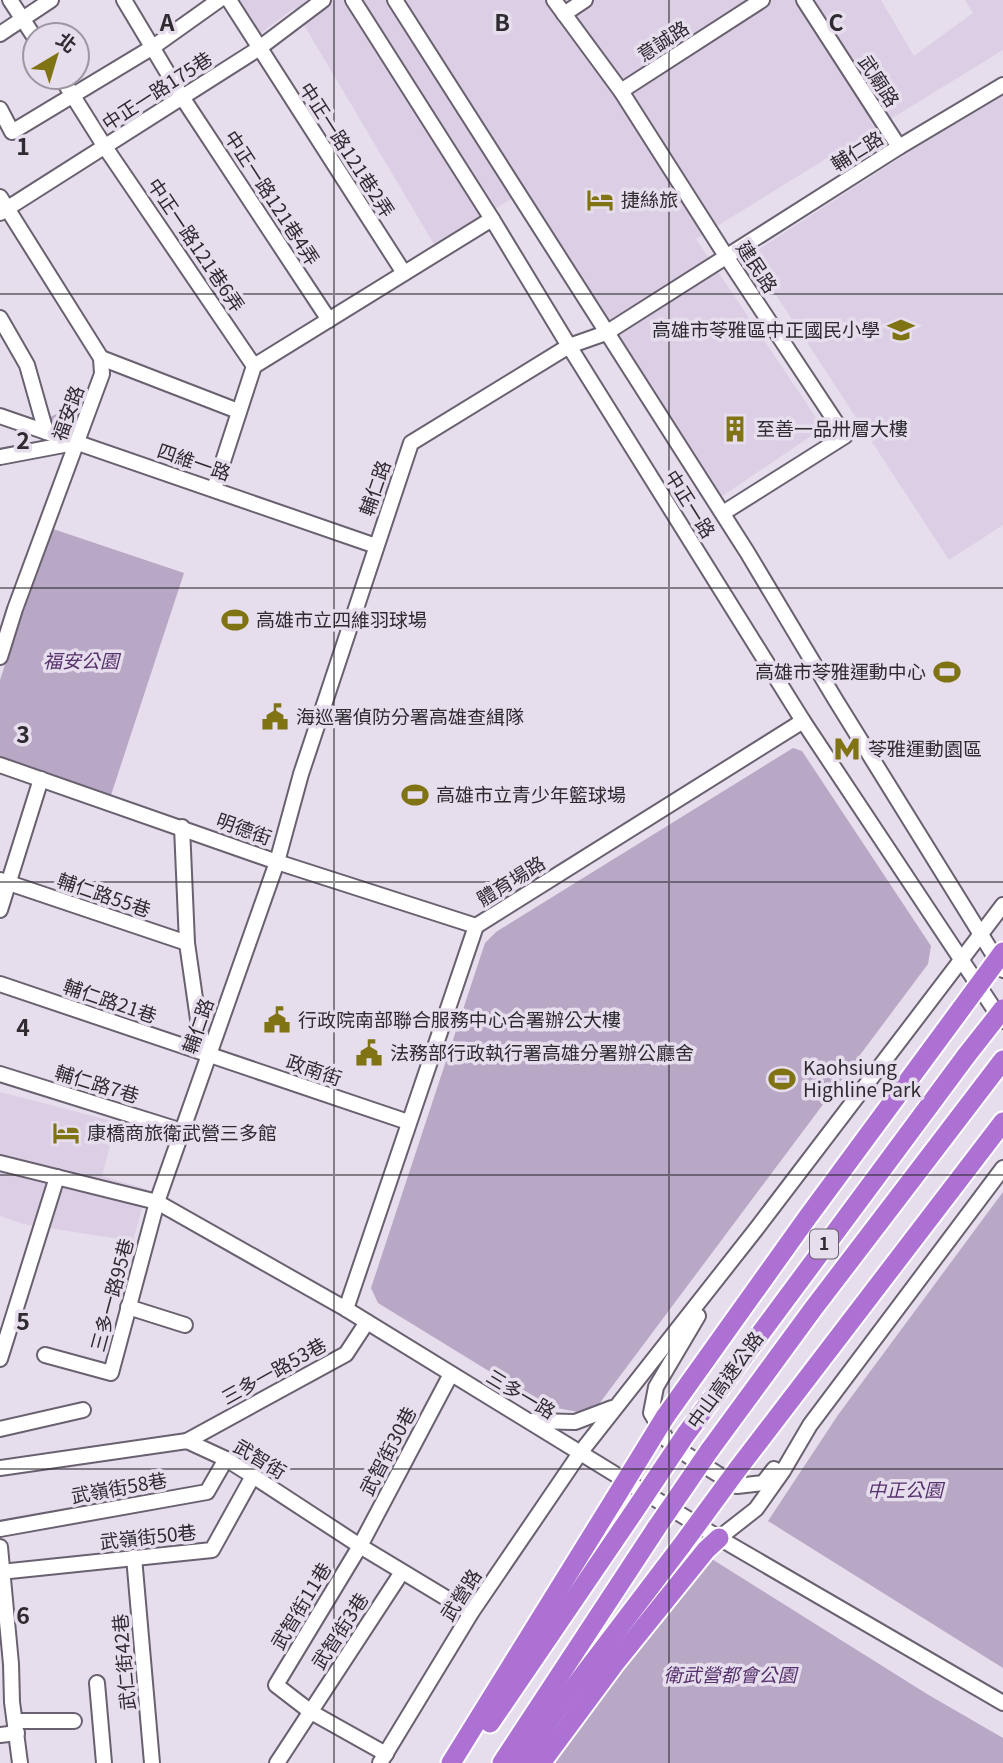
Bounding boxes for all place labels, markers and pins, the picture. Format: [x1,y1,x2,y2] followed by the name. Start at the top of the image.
[585,185,615,215] hotel icon: 捷絲旅
[621,185,678,212] place label: 捷絲旅
[652,315,880,342] place label: 高雄市苓雅區中正國民小學
[886,315,916,345] school or university icon: 高雄市苓雅區中正國民小學
[720,414,750,444] building icon: 至善一品卅層大樓
[756,414,908,441] place label: 至善一品卅層大樓
[220,605,250,635] sports icon: 高雄市立四維羽球場
[256,605,427,632] place label: 高雄市立四維羽球場
[755,657,926,684] place label: 高雄市苓雅運動中心
[932,657,962,687] sports icon: 高雄市苓雅運動中心
[260,702,290,732] public building icon: 海巡署偵防分署高雄查緝隊
[296,702,524,729] place label: 海巡署偵防分署高雄查緝隊
[832,734,862,764] metro station icon: 苓雅運動園區
[868,734,982,761] place label: 苓雅運動園區
[400,780,430,810] sports icon: 高雄市立青少年籃球場
[436,780,626,807] place label: 高雄市立青少年籃球場
[262,1005,292,1035] public building icon: 行政院南部聯合服務中心合署辦公大樓
[298,1005,621,1032] place label: 行政院南部聯合服務中心合署辦公大樓
[354,1038,384,1068] public building icon: 法務部行政執行署高雄分署辦公廳舍
[390,1038,694,1065] place label: 法務部行政執行署高雄分署辦公廳舍
[803,1053,921,1102] place label: Kaohsiung Highline Park
[767,1064,797,1094] sports icon: Kaohsiung Highline Park
[51,1118,81,1148] hotel icon: 康橋商旅衛武營三多館
[87,1118,277,1145] place label: 康橋商旅衛武營三多館

